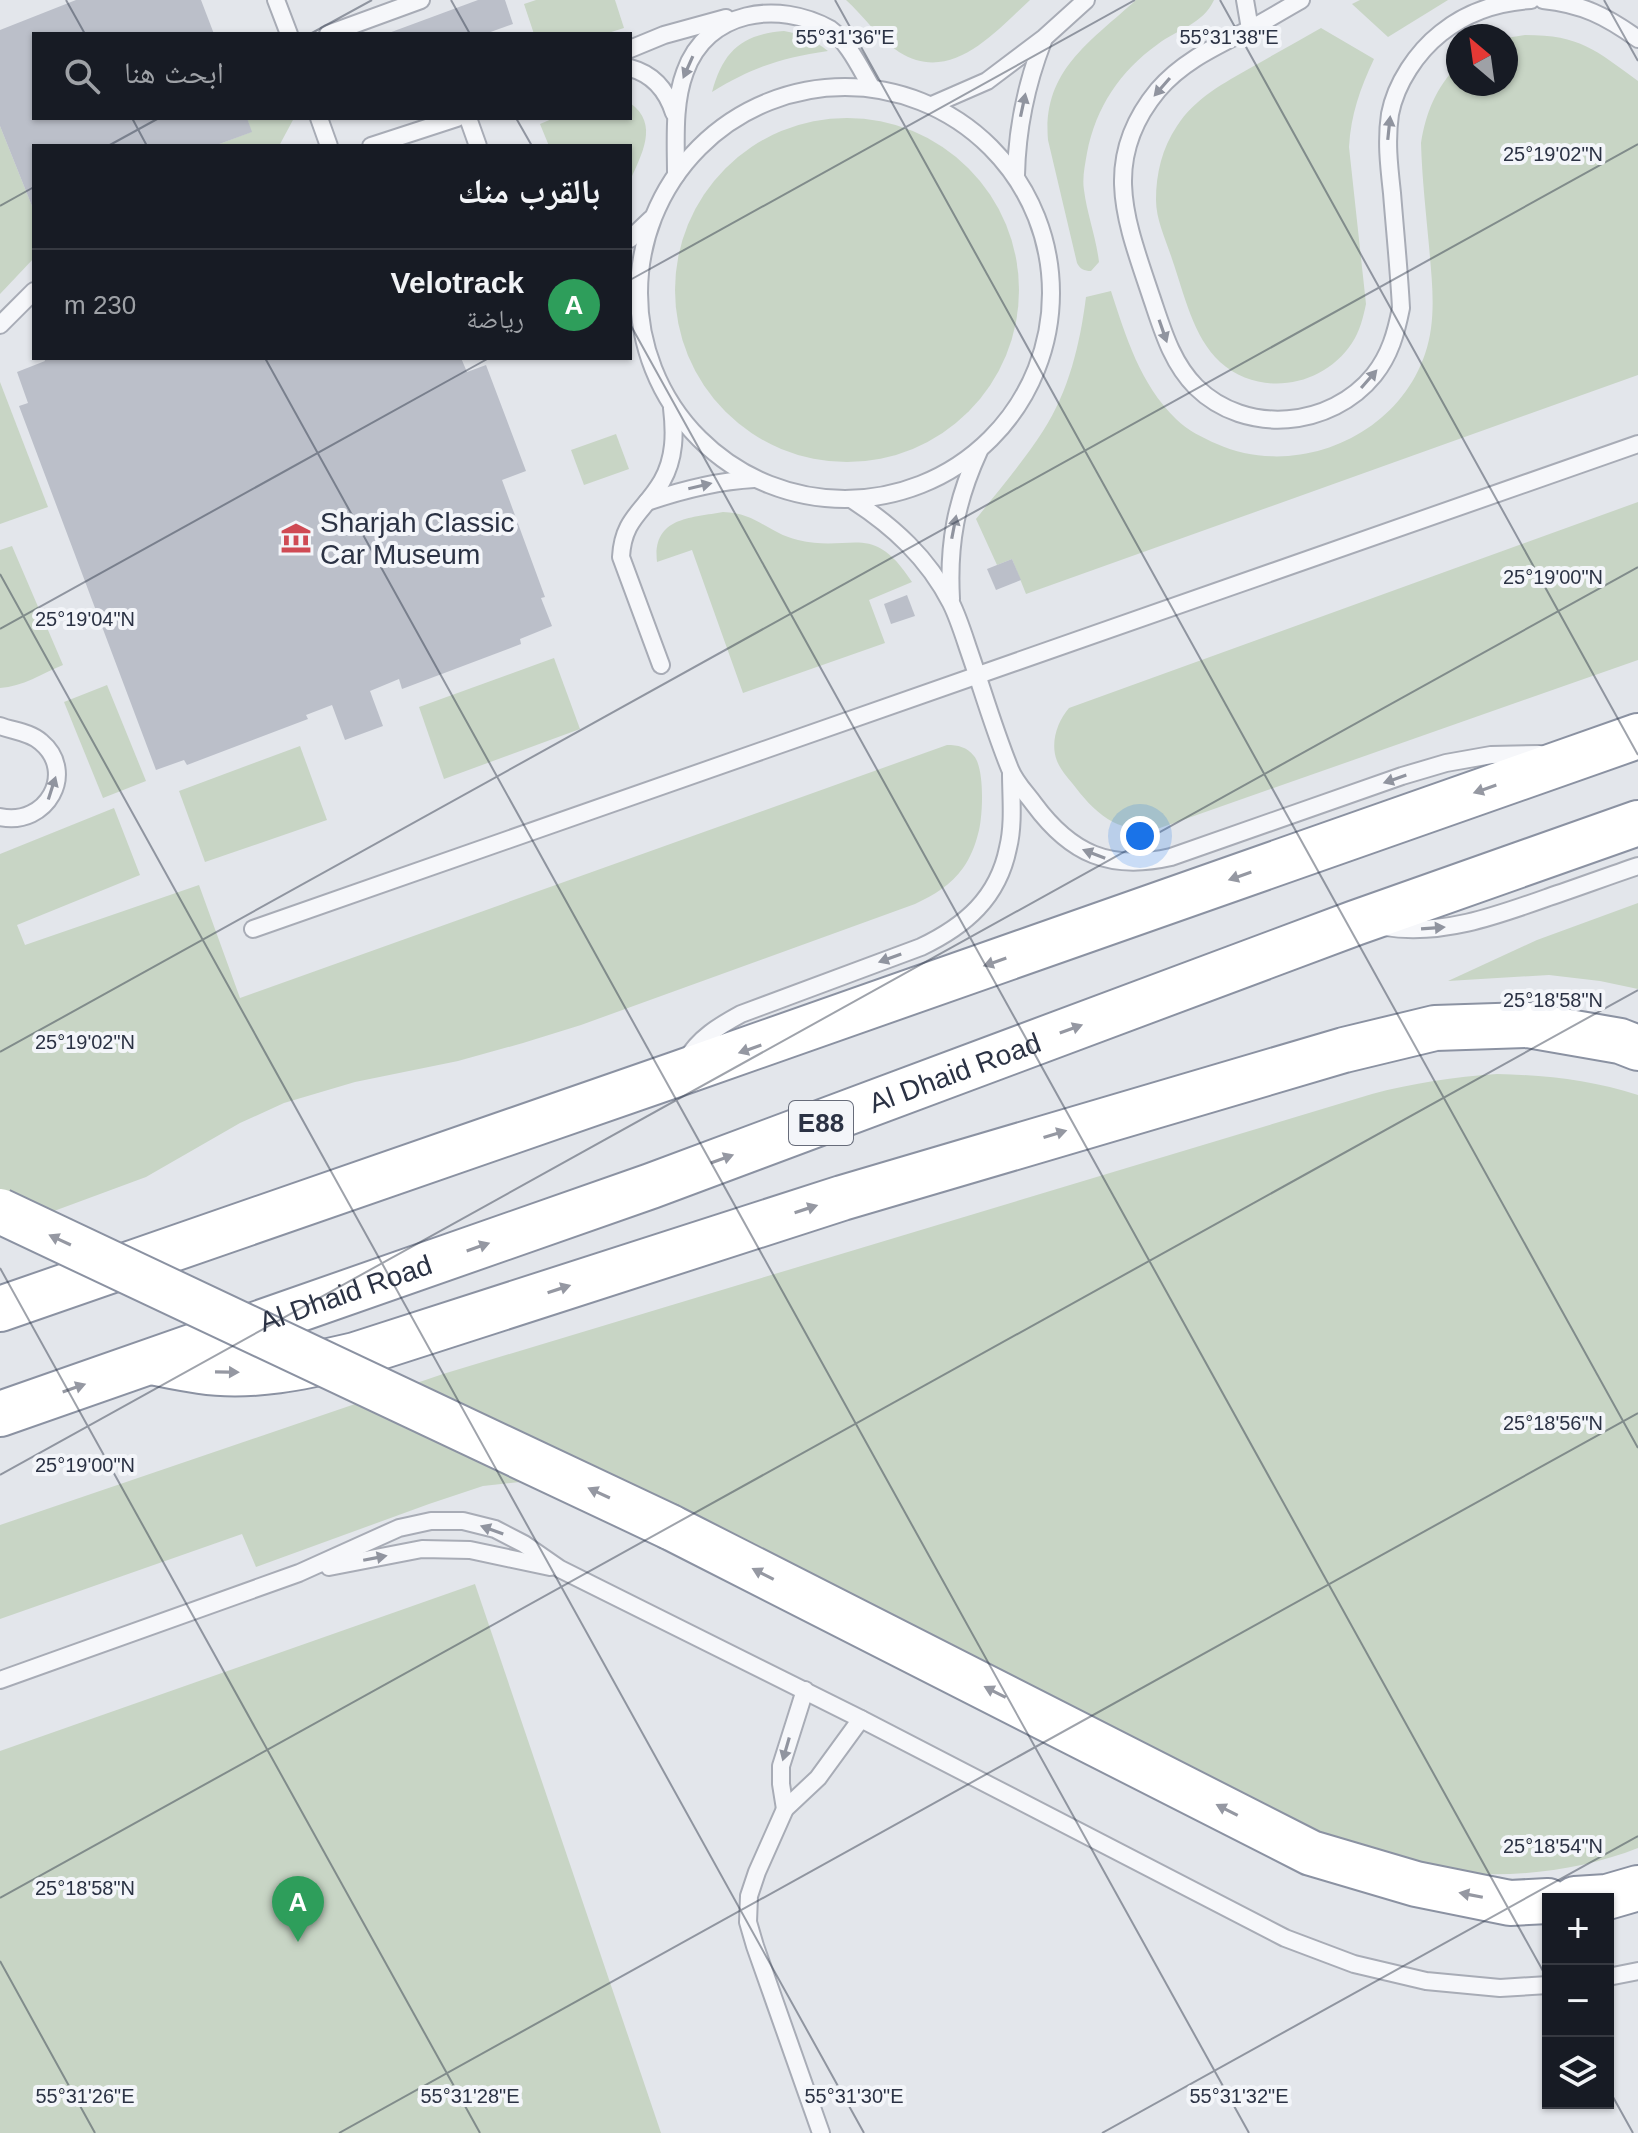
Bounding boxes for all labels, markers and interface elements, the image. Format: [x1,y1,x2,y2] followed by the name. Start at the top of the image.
[1446,24,1518,96] north arrow
[796,26,895,48] text: 55°31'36"E
[1180,26,1279,48] text: 55°31'38"E
[32,32,632,120] search box
[60,54,104,98] icon: search
[124,56,224,89] text: ابحث هنا
[681,56,694,79] one-way arrow
[1154,76,1171,96] one-way arrow
[1017,92,1030,117] one-way arrow
[1383,115,1396,140] one-way arrow
[1503,143,1603,165] text: 25°19'02"N
[458,172,600,210] text: بالقرب منك
[391,266,524,299] text: Velotrack
[64,290,136,320] text: 230 m
[565,290,583,320] text: A
[466,304,524,334] text: رياضة
[1158,319,1170,343] one-way arrow
[1360,370,1377,390] one-way arrow
[687,480,712,492] one-way arrow
[320,507,515,570] place label: Sharjah Classic Car Museum
[948,514,960,539] one-way arrow
[279,521,313,555] museum icon: Sharjah Classic Car Museum
[1503,566,1603,588] text: 25°19'00"N
[35,608,135,630] text: 25°19'04"N
[1383,773,1407,785] one-way arrow
[46,776,59,800] one-way arrow
[1473,784,1497,796] one-way arrow
[1120,816,1160,856] your location
[1082,847,1106,860] one-way arrow
[1228,870,1252,882] one-way arrow
[1421,921,1446,934] one-way arrow
[878,952,902,965] one-way arrow
[983,957,1007,969] one-way arrow
[1503,989,1603,1011] text: 25°18'58"N
[1059,1022,1083,1035] one-way arrow
[865,1026,1045,1119] street label: Al Dhaid Road
[35,1031,135,1053] text: 25°19'02"N
[737,1043,761,1055] one-way arrow
[789,1101,853,1145] road number: E88
[1044,1127,1068,1140] one-way arrow
[711,1153,735,1165] one-way arrow
[795,1202,819,1215] one-way arrow
[48,1233,72,1247] one-way arrow
[466,1240,490,1253] one-way arrow
[255,1249,436,1338] street label: Al Dhaid Road
[547,1282,571,1295] one-way arrow
[215,1366,240,1379] one-way arrow
[62,1382,86,1394] one-way arrow
[1503,1412,1603,1434] text: 25°18'56"N
[35,1454,135,1476] text: 25°19'00"N
[588,1486,611,1500] one-way arrow
[480,1523,504,1536] one-way arrow
[363,1551,388,1563] one-way arrow
[752,1568,775,1581] one-way arrow
[984,1685,1007,1699] one-way arrow
[779,1737,792,1761] one-way arrow
[1215,1803,1238,1817] one-way arrow
[1503,1835,1603,1857] text: 25°18'54"N
[272,1876,324,1942] pin: A
[35,1877,135,1899] text: 25°18'58"N
[1458,1888,1483,1901] one-way arrow
[1542,1893,1614,2109] map controls
[1542,1893,1614,1965] button: +
[1542,1965,1614,2037] button: −
[1542,2037,1614,2109] button: layers
[36,2085,135,2107] text: 55°31'26"E
[421,2085,520,2107] text: 55°31'28"E
[805,2085,904,2107] text: 55°31'30"E
[1190,2085,1289,2107] text: 55°31'32"E

